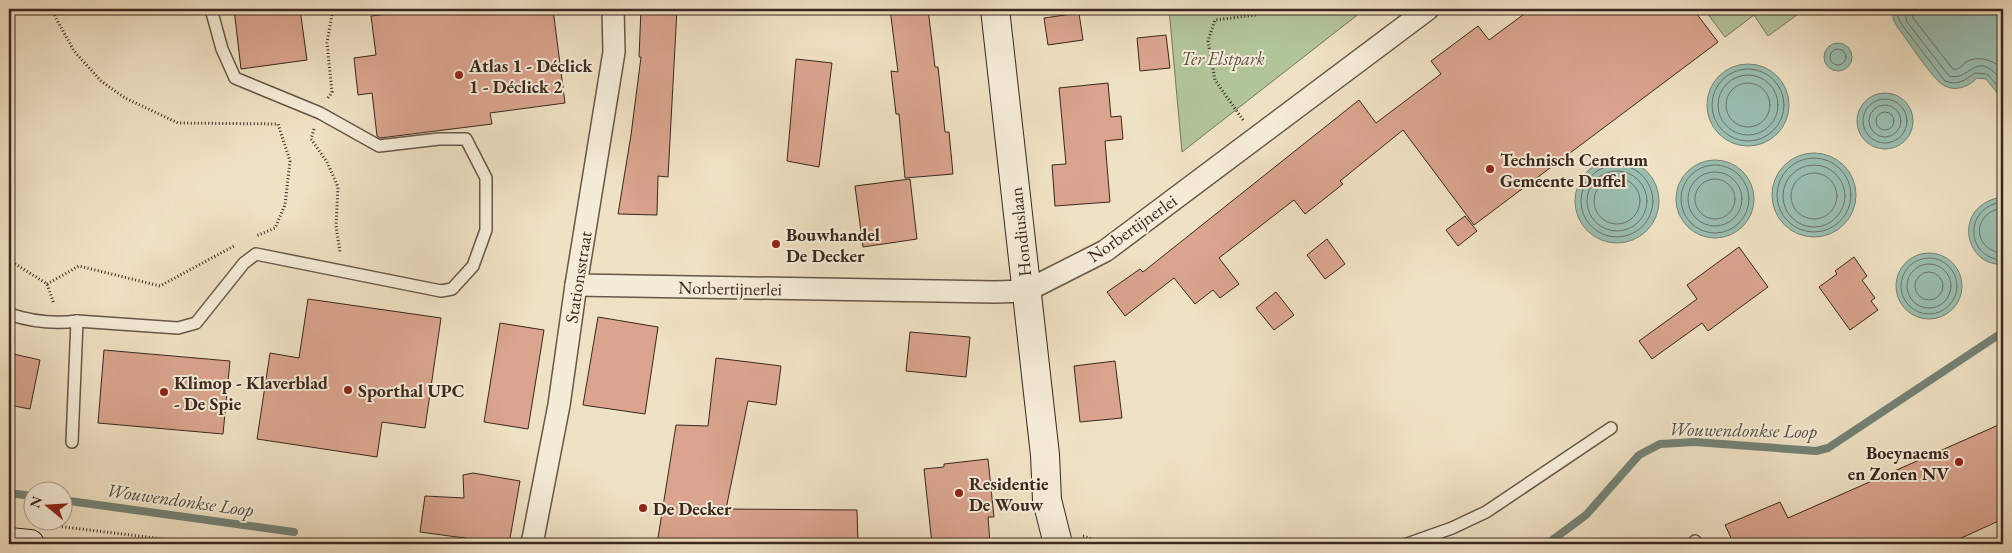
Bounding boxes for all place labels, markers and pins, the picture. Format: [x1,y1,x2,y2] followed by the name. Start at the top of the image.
[468,54,593,98] place label: Atlas 1 - Déclick 1 - Déclick 2
[453,69,465,81] marker: Atlas 1 - Déclick 1 - Déclick 2
[1500,148,1648,192] place label: Technisch Centrum Gemeente Duffel
[1484,163,1496,175] marker: Technisch Centrum Gemeente Duffel
[786,223,880,267] place label: Bouwhandel De Decker
[770,238,782,250] marker: Bouwhandel De Decker
[174,371,328,415] place label: Klimop - Klaverblad - De Spie
[358,379,465,402] place label: Sporthal UPC
[342,384,354,396] marker: Sporthal UPC
[158,386,170,398] marker: Klimop - Klaverblad - De Spie
[1848,441,1949,485] place label: Boeynaems en Zonen NV
[1953,456,1965,468] marker: Boeynaems en Zonen NV
[969,472,1049,516] place label: Residentie De Wouw
[953,487,965,499] marker: Residentie De Wouw
[653,497,732,520] place label: De Decker
[637,502,649,514] marker: De Decker

